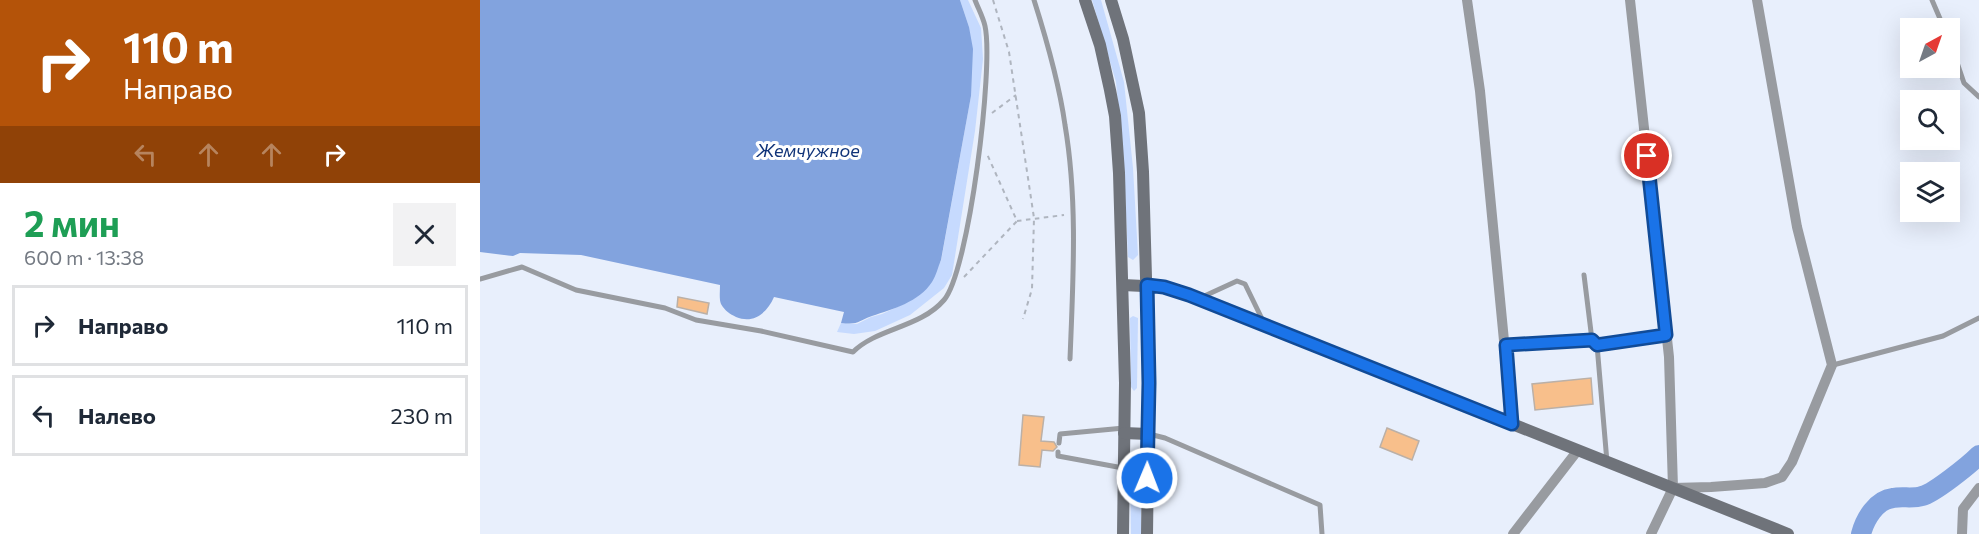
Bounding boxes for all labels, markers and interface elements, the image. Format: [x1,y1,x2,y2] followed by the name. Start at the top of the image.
[1900,18,1960,78] north arrow
[1900,18,1960,222] map controls
[123,20,234,72] text: 110 m
[24,24,102,102] icon: right
[123,72,233,105] text: Направо
[1900,90,1960,150] button: search
[1621,130,1672,181] pin
[129,138,162,171] icon: left
[192,138,225,171] icon: ahead
[255,138,288,171] icon: ahead
[318,138,351,171] icon: right
[755,139,860,161] water label: Жемчужное
[1630,139,1663,172] icon: arrive
[1900,162,1960,222] button: layers
[24,200,120,244] text: 2 мин
[393,203,456,266] button: close
[24,245,144,269] text: 600 m · 13:38
[27,309,60,342] icon: right
[78,312,168,339] text: Направо
[396,312,453,339] text: 110 m
[27,399,60,432] icon: left
[78,402,156,429] text: Налево
[390,402,453,429] text: 230 m
[1115,446,1179,510] position arrow

